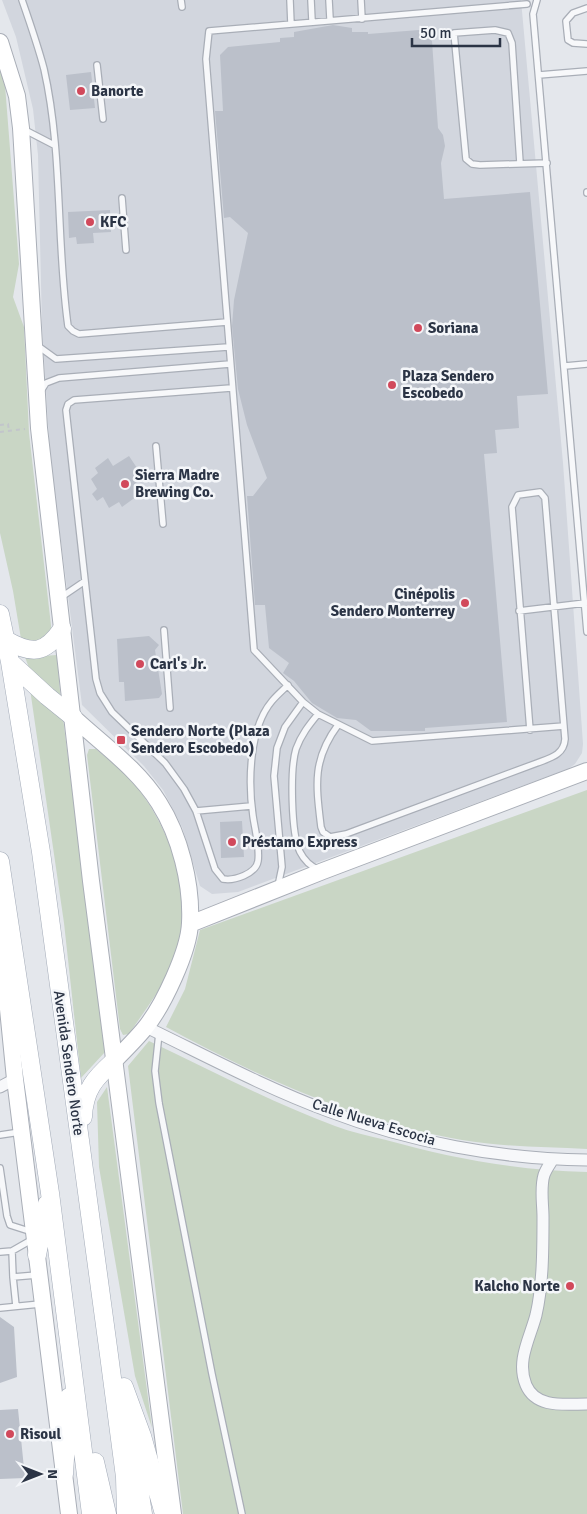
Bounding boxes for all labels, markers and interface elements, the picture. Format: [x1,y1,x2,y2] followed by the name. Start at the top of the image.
[412,15,500,47] scale bar
[420,24,451,42] text: 50 m
[91,82,143,100] place label: Banorte
[75,85,87,97] marker: Banorte
[100,213,126,231] place label: KFC
[84,216,96,228] marker: KFC
[428,319,479,337] place label: Soriana
[412,322,424,334] marker: Soriana
[402,367,494,402] place label: Plaza Sendero Escobedo
[386,379,398,391] marker: Plaza Sendero Escobedo
[135,466,219,501] place label: Sierra Madre Brewing Co.
[119,478,131,490] marker: Sierra Madre Brewing Co.
[331,585,456,620] place label: Cinépolis Sendero Monterrey
[459,597,471,609] marker: Cinépolis Sendero Monterrey
[150,655,207,673] place label: Carl's Jr.
[134,658,146,670] marker: Carl's Jr.
[131,722,270,757] place label: Sendero Norte (Plaza Sendero Escobedo)
[115,734,127,746] marker: Sendero Norte (Plaza Sendero Escobedo)
[242,833,358,851] place label: Préstamo Express
[226,836,238,848] marker: Préstamo Express
[50,989,88,1137] street label: Avenida Sendero Norte
[310,1095,438,1149] street label: Calle Nueva Escocia
[474,1277,560,1295] place label: Kalcho Norte
[564,1280,576,1292] marker: Kalcho Norte
[20,1425,61,1443] place label: Risoul
[4,1428,16,1440] marker: Risoul
[15,1449,65,1499] north arrow
[44,1469,61,1479] text: N

